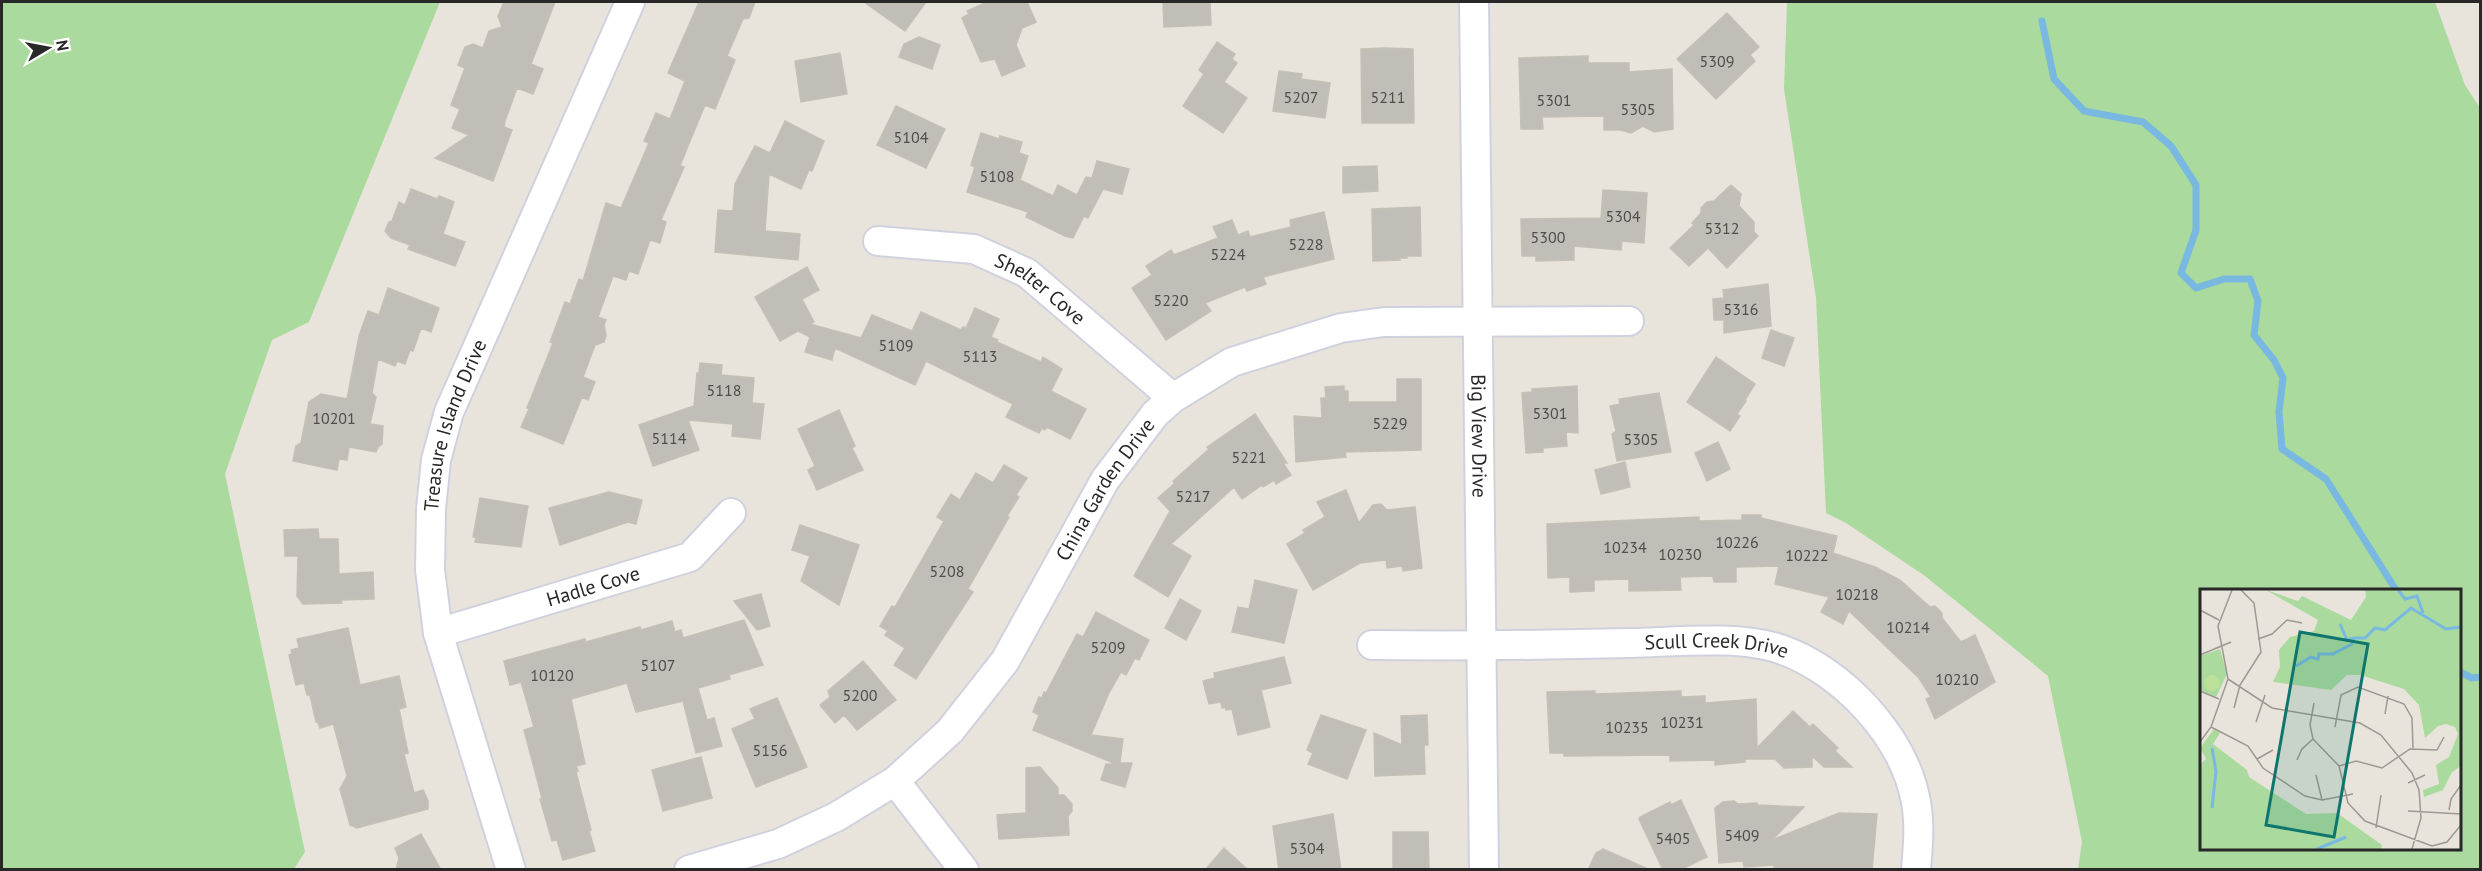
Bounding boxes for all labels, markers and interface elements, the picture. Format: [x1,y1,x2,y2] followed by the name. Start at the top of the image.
[18,18,78,78] north arrow
[52,38,74,52] text: N
[1700,51,1734,71] house number: 5309
[1284,87,1318,107] house number: 5207
[1371,87,1405,107] house number: 5211
[1537,90,1571,110] house number: 5301
[1621,99,1655,119] house number: 5305
[894,127,929,147] house number: 5104
[980,166,1014,186] house number: 5108
[1606,206,1641,226] house number: 5304
[1705,218,1739,238] house number: 5312
[1531,227,1566,247] house number: 5300
[1289,234,1323,254] house number: 5228
[1211,244,1246,264] house number: 5224
[991,247,1091,330] street label: Shelter Cove
[1154,290,1189,310] house number: 5220
[1724,299,1758,319] house number: 5316
[418,335,492,513] street label: Treasure Island Drive
[879,335,913,355] house number: 5109
[963,346,997,366] house number: 5113
[1465,374,1493,498] street label: Big View Drive
[707,380,741,400] house number: 5118
[1533,403,1567,423] house number: 5301
[312,408,356,428] house number: 10201
[1050,413,1160,565] street label: China Garden Drive
[1373,413,1407,433] house number: 5229
[652,428,687,448] house number: 5114
[1624,429,1658,449] house number: 5305
[1232,447,1266,467] house number: 5221
[1176,486,1210,506] house number: 5217
[1715,532,1759,552] house number: 10226
[1603,537,1647,557] house number: 10234
[1658,544,1702,564] house number: 10230
[1785,545,1829,565] house number: 10222
[543,560,643,613] street label: Hadle Cove
[930,561,964,581] house number: 5208
[1835,584,1879,604] house number: 10218
[2200,589,2461,850] inset map
[1886,617,1930,637] house number: 10214
[1644,627,1792,664] street label: Scull Creek Drive
[1091,637,1125,657] house number: 5209
[641,655,675,675] house number: 5107
[530,665,574,685] house number: 10120
[1935,669,1979,689] house number: 10210
[843,685,878,705] house number: 5200
[1660,712,1704,732] house number: 10231
[1605,717,1649,737] house number: 10235
[753,740,787,760] house number: 5156
[1725,825,1759,845] house number: 5409
[1656,828,1690,848] house number: 5405
[1290,838,1325,858] house number: 5304

